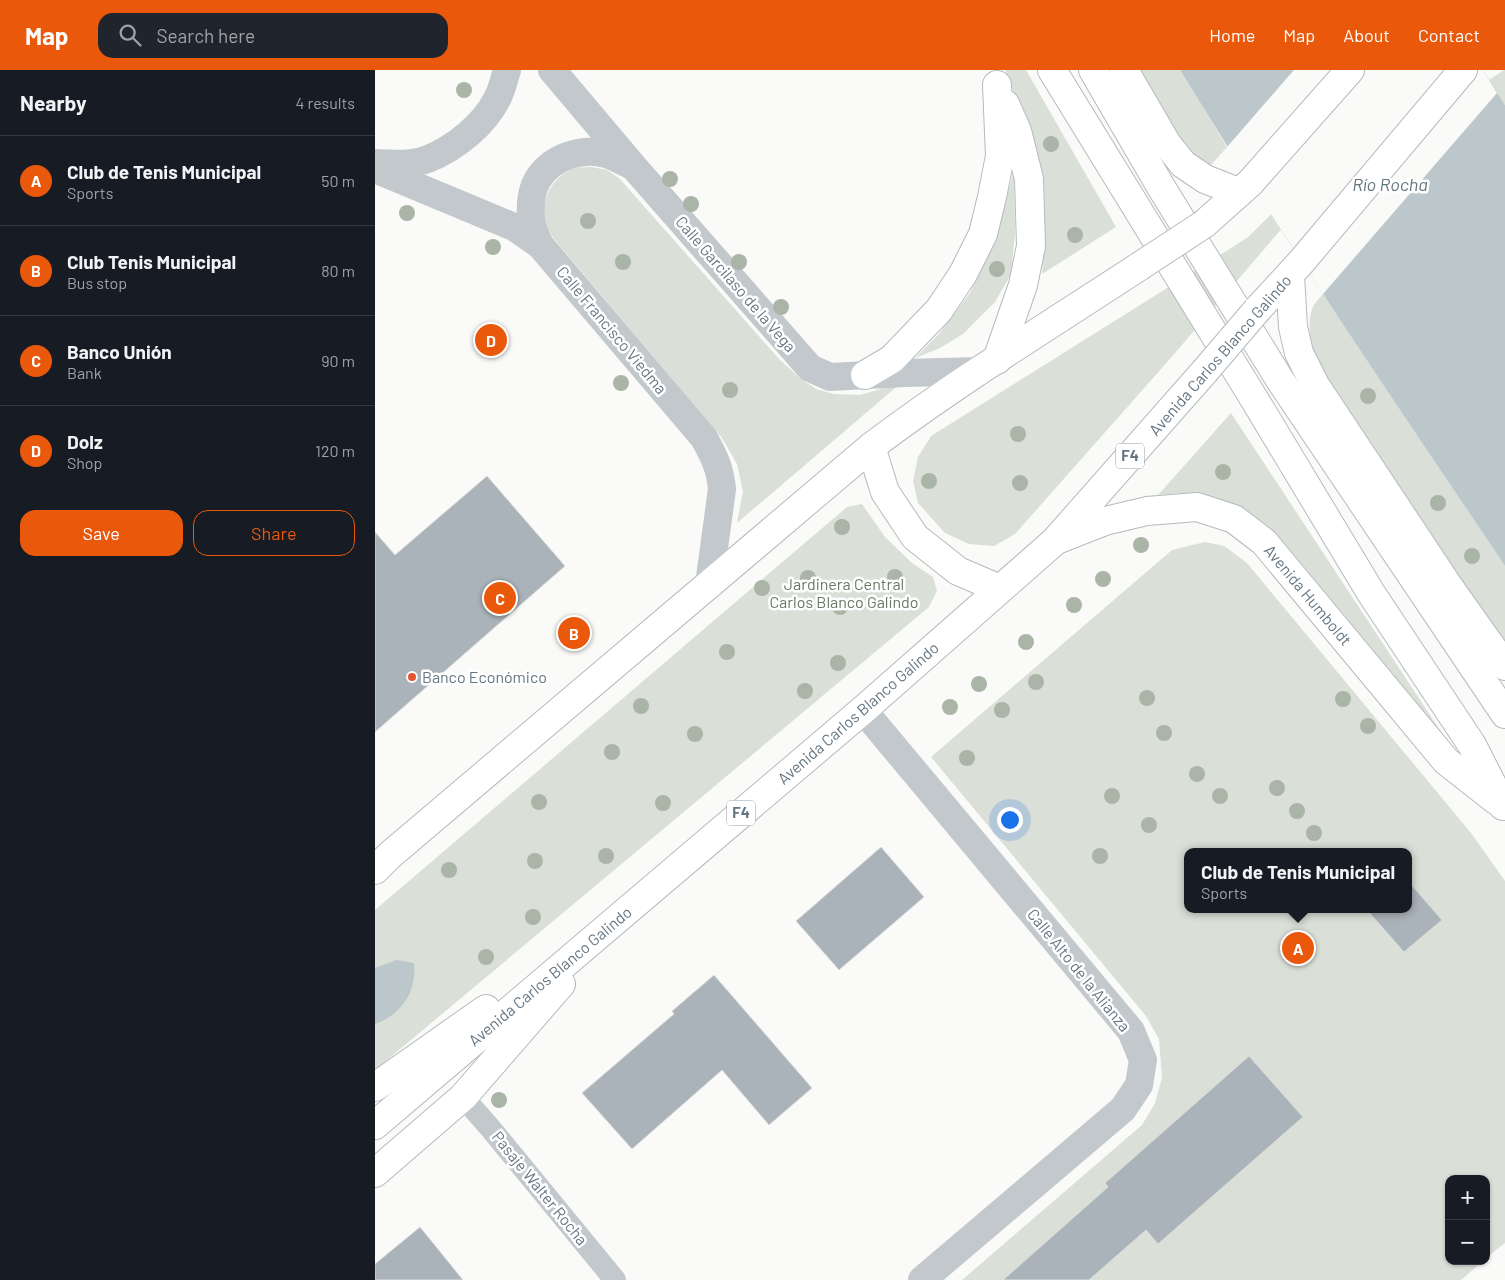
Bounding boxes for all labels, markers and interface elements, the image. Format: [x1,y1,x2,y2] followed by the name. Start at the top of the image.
[98,13,448,58] search box
[25,21,68,50] text: Map
[116,21,144,49] icon: search
[156,24,255,47] text: Search here
[1209,24,1255,46] text: Home
[1283,24,1315,46] text: Map
[1343,24,1390,46] text: About
[1418,24,1480,46] text: Contact
[20,90,86,115] text: Nearby
[295,93,355,112] text: 4 results
[67,160,261,183] text: Club de Tenis Municipal
[31,171,41,190] text: A
[321,171,355,190] text: 50 m
[1352,173,1428,195] water label: Río Rocha
[67,183,113,202] text: Sports
[672,212,801,355] street label: Calle Garcilaso de la Vega
[67,250,236,273] text: Club Tenis Municipal
[31,261,41,280] text: B
[321,261,355,280] text: 80 m
[553,262,671,397] street label: Calle Francisco Viedma
[1145,270,1295,439] street label: Avenida Carlos Blanco Galindo
[67,273,127,292] text: Bus stop
[475,321,507,359] pin: D
[67,340,172,363] text: Banco Unión
[31,351,41,370] text: C
[321,351,355,370] text: 90 m
[67,363,102,382] text: Bank
[67,430,103,453] text: Dolz
[31,441,41,460] text: D
[315,441,355,460] text: 120 m
[1116,444,1144,468] road number: F4
[67,453,102,472] text: Shop
[20,510,183,556] button: Save
[193,510,355,556] button: Share
[1261,540,1356,649] street label: Avenida Humboldt
[769,574,919,611] park label: Jardinera Central Carlos Blanco Galindo
[484,579,516,617] pin: C
[558,614,590,652] pin: B
[773,638,942,788] street label: Avenida Carlos Blanco Galindo
[422,667,547,686] place label: Banco Económico
[406,671,418,683] marker: Banco Económico
[727,800,755,826] road number: F4
[997,807,1023,833] your location
[1184,848,1412,913] popup
[1201,860,1395,883] text: Club de Tenis Municipal
[1201,883,1247,902] text: Sports
[464,902,635,1049] street label: Avenida Carlos Blanco Galindo
[1024,904,1135,1035] street label: Calle Alto de la Alianza
[1282,929,1314,967] pin: A
[489,1127,592,1248] street label: Pasaje Walter Rocha
[1445,1175,1490,1265] map controls
[1445,1175,1490,1220] button: +
[1445,1220,1490,1265] button: −

